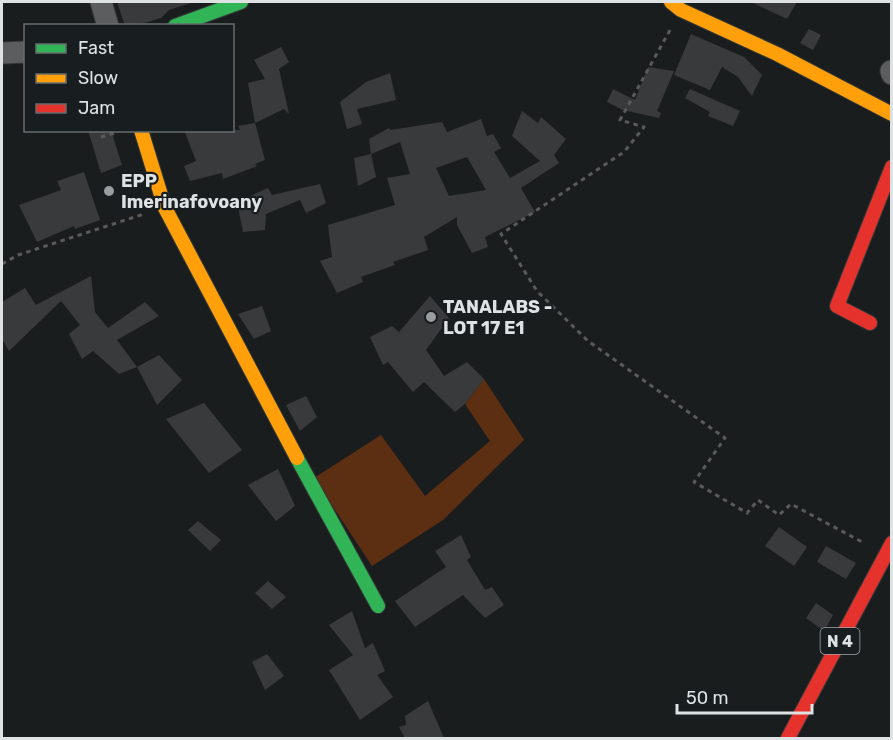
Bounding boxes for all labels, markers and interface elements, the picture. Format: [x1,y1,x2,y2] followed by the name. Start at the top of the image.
[24,24,234,132] legend
[78,37,114,59] text: Fast
[78,67,118,89] text: Slow
[78,97,115,119] text: Jam
[121,170,262,213] place label: EPP Imerinafovoany
[102,184,116,198] marker: EPP Imerinafovoany
[443,296,552,339] place label: TANALABS - LOT 17 E1
[424,310,438,324] marker: TANALABS - LOT 17 E1
[820,628,860,654] road number: N 4
[677,677,812,715] scale bar
[686,687,729,709] text: 50 m

